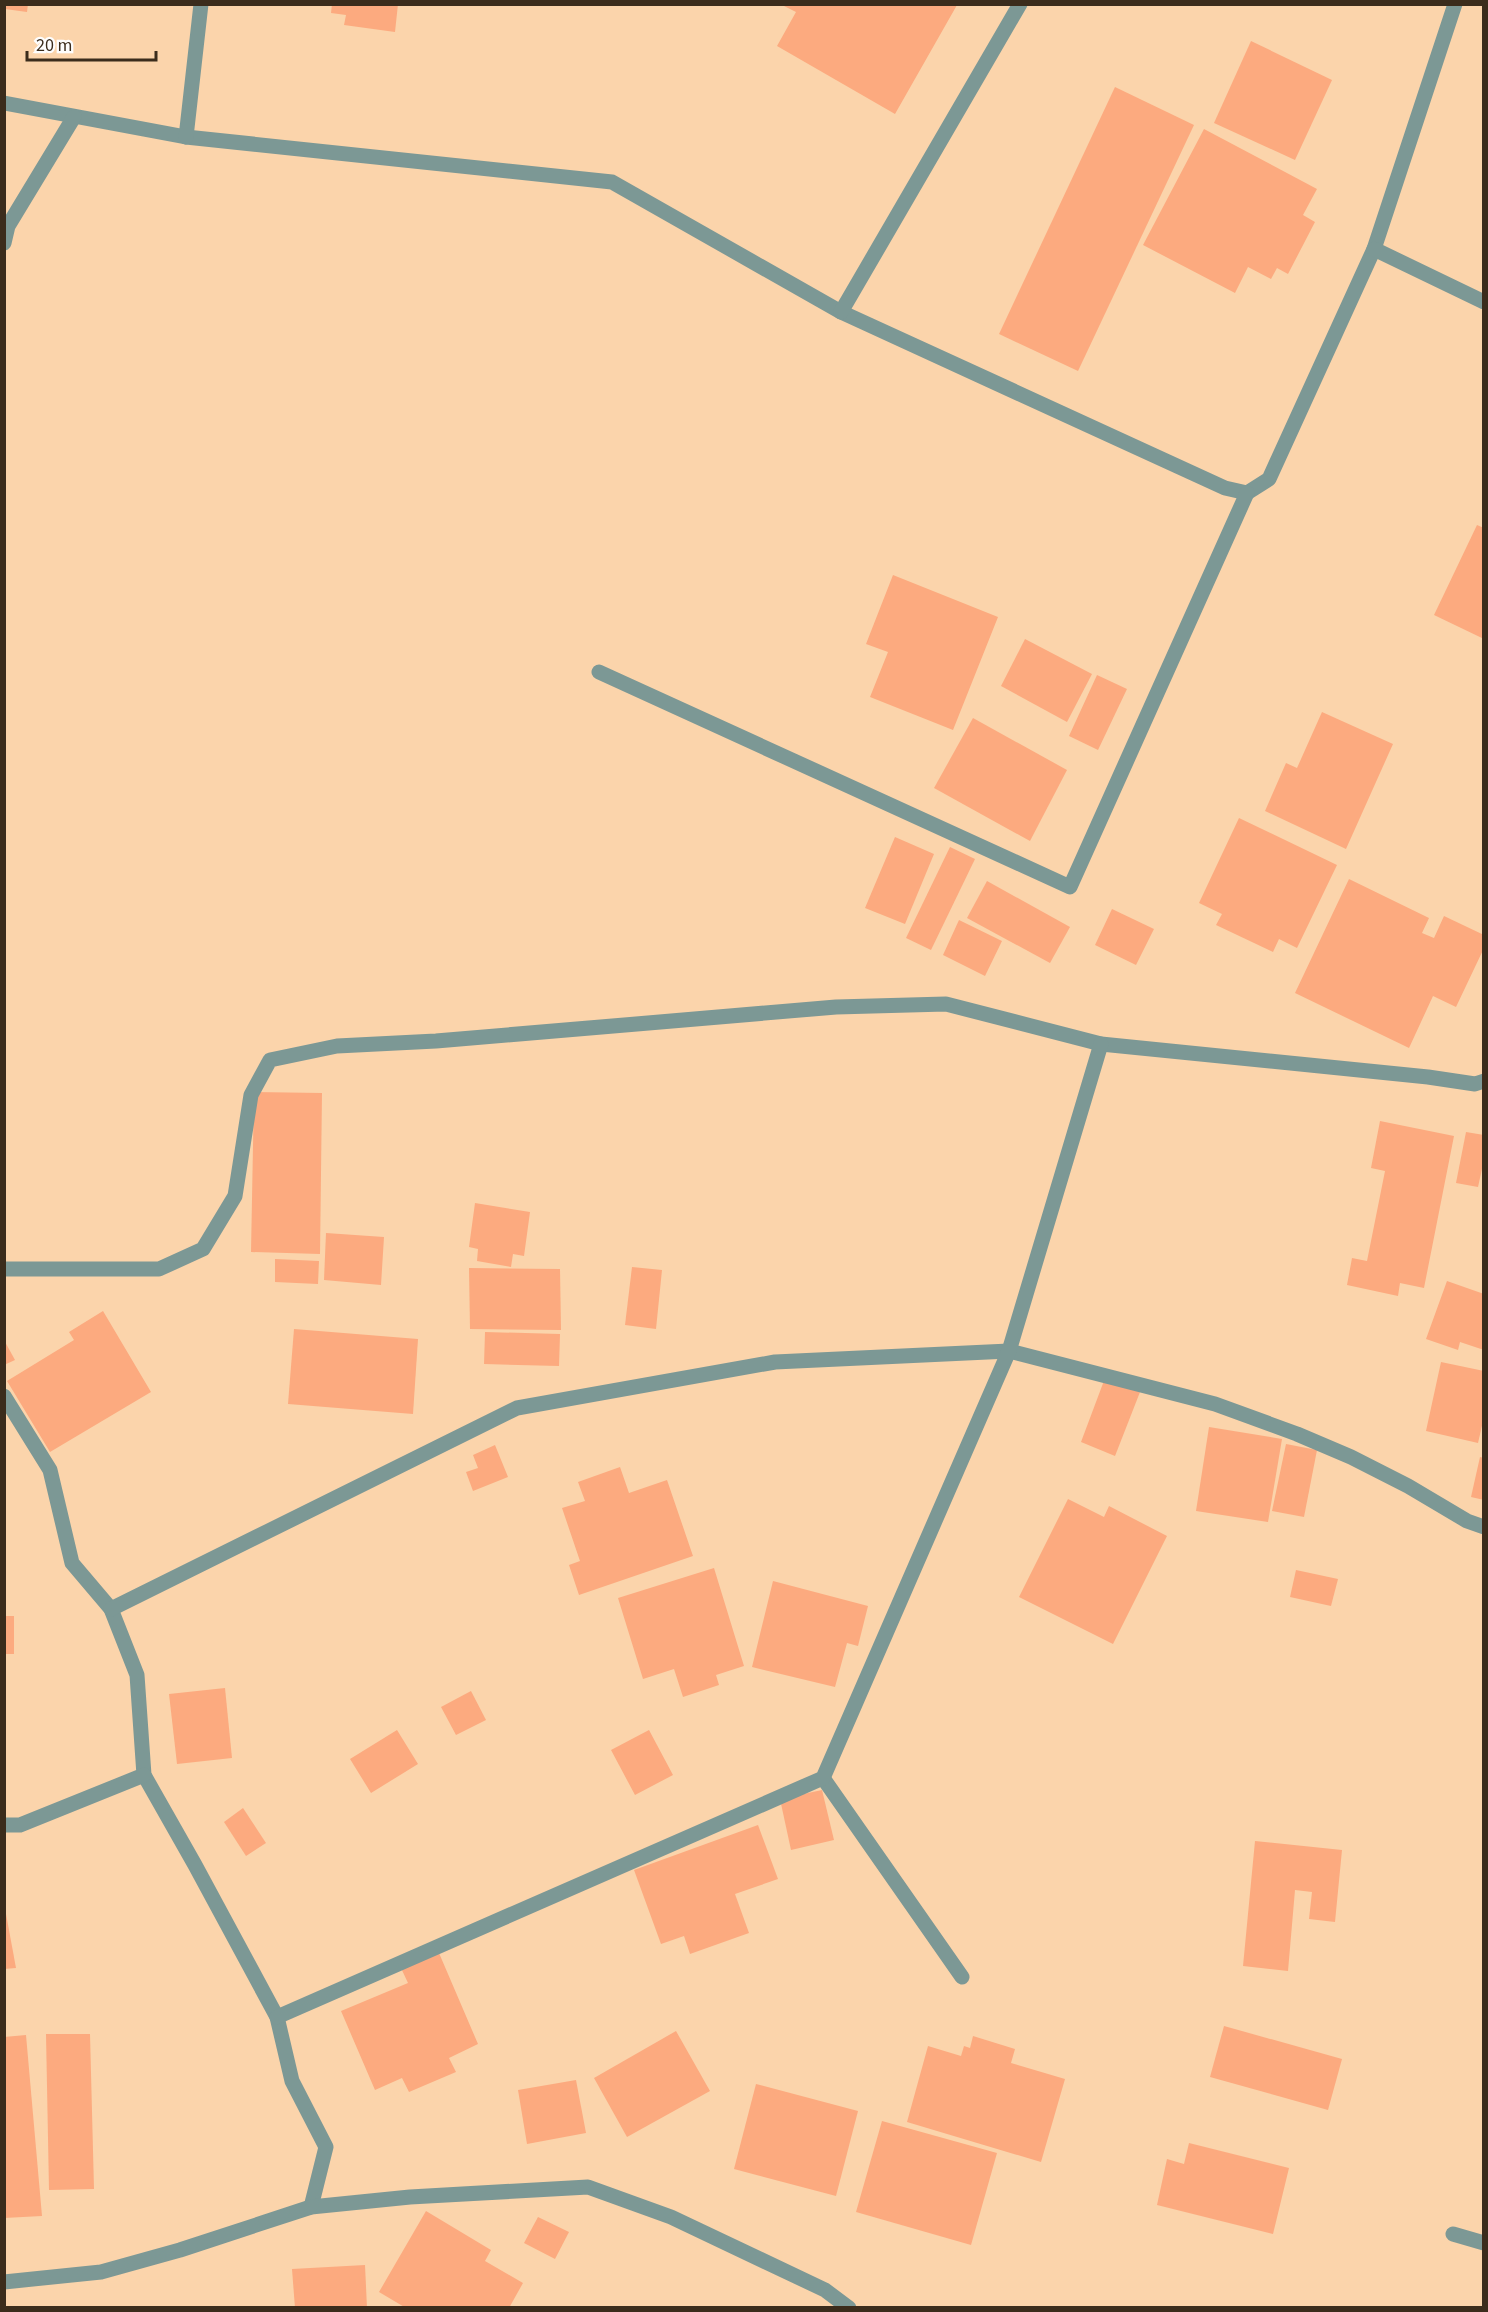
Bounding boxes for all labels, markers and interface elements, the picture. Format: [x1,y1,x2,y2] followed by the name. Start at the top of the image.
[27,24,156,62] scale bar
[36,33,72,58] text: 20 m

